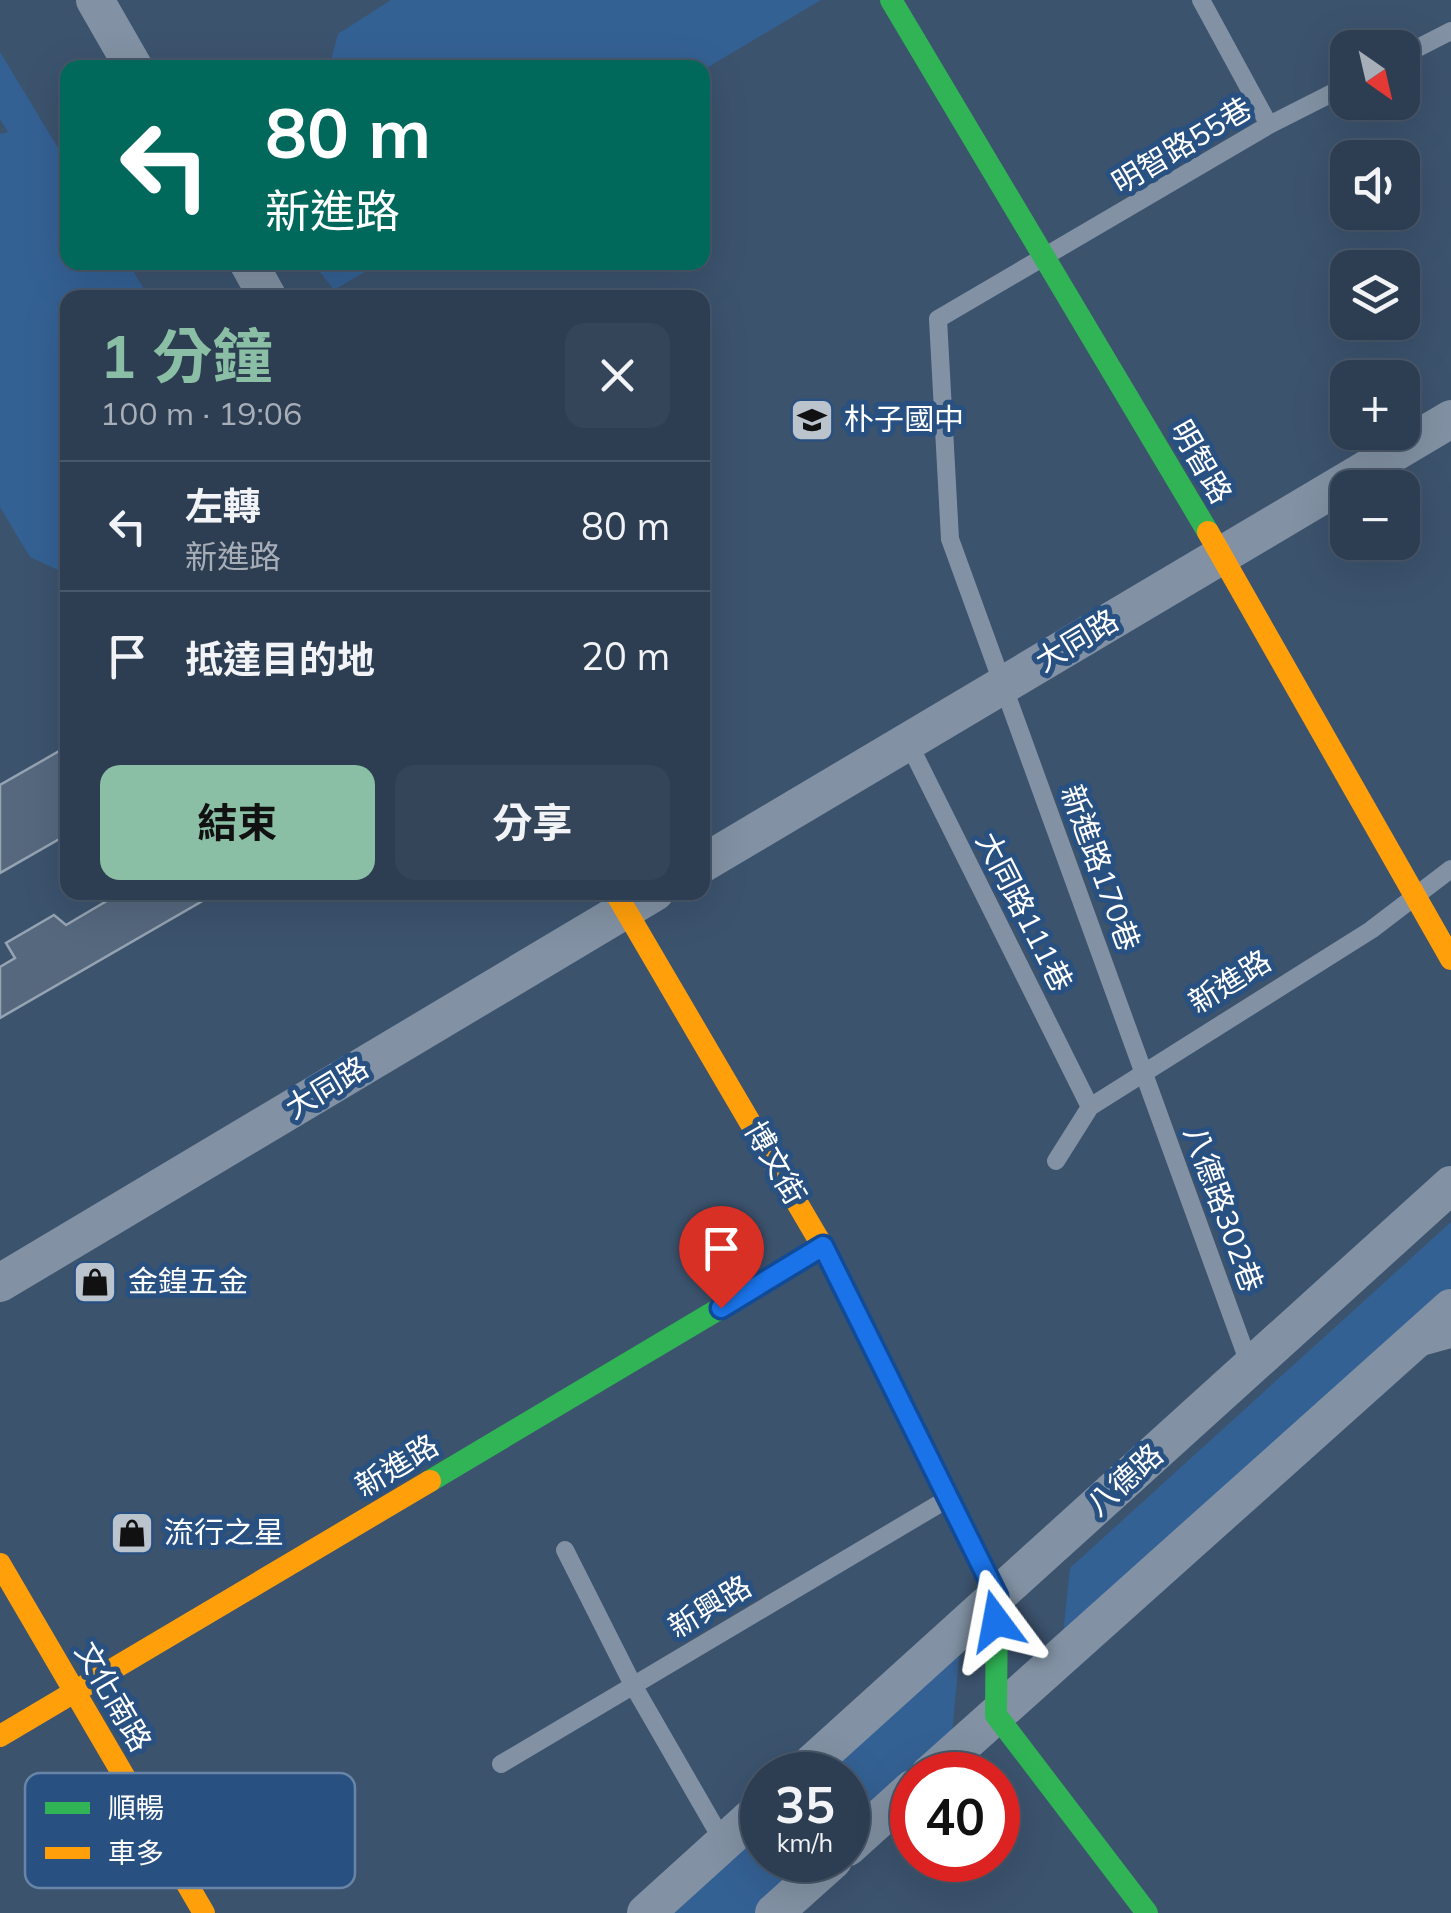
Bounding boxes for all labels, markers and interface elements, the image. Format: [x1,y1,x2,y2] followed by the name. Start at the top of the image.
[1330,30,1420,120] north arrow
[1330,30,1420,560] map controls
[265,88,431,176] text: 80 m
[1105,89,1258,202] street label: 明智路55巷
[100,100,230,230] icon: left
[1330,140,1420,230] button: sound
[265,182,400,238] text: 新進路
[1330,250,1420,340] button: layers
[100,318,272,393] text: 1 分鐘
[565,323,670,428] button: close
[1330,360,1420,450] button: +
[100,393,302,433] text: 100 m · 19:06
[789,397,835,443] school or university icon: 朴子國中
[844,400,964,438] place label: 朴子國中
[1163,413,1241,510] street label: 明智路
[1330,470,1420,560] button: −
[185,482,261,530] text: 左轉
[100,499,155,554] icon: left
[581,502,670,550] text: 80 m
[185,536,281,576] text: 新進路
[1028,601,1125,680] street label: 大同路
[100,629,155,684] icon: arrive
[581,632,670,680] text: 20 m
[185,635,375,683] text: 抵達目的地
[100,765,375,880] button: 結束
[395,765,670,880] button: 分享
[1053,779,1149,956] street label: 新進路170巷
[968,825,1081,998] street label: 大同路111巷
[1181,941,1278,1021] street label: 新進路
[278,1048,375,1127] street label: 大同路
[737,1114,815,1211] street label: 博文街
[1176,1120,1272,1297] street label: 八德路302巷
[679,1206,764,1309] pin
[694,1221,749,1276] icon: arrive
[72,1259,118,1305] shop icon: 金鍠五金
[128,1262,248,1300] place label: 金鍠五金
[348,1426,445,1505] street label: 新進路
[1078,1435,1170,1523] street label: 八德路
[109,1510,155,1556] shop icon: 流行之星
[164,1513,284,1551] place label: 流行之星
[661,1567,758,1646] street label: 新興路
[944,1569,1048,1673] position arrow
[67,1635,160,1758] street label: 文化南路
[890,1752,1020,1882] speed limit sign: 40
[25,1773,355,1888] legend
[775,1773,835,1836] text: 35
[108,1790,164,1825] text: 順暢
[777,1827,833,1858] text: km/h
[108,1835,164,1870] text: 車多

